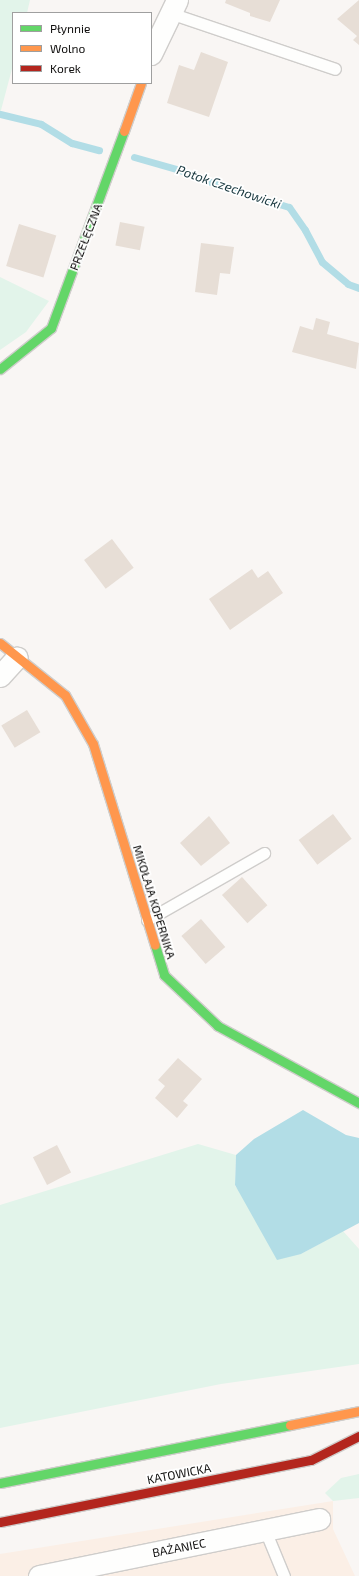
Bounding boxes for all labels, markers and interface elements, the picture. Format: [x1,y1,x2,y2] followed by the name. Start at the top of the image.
[12,12,152,84] legend
[50,21,90,35] text: Płynnie
[50,41,85,55] text: Wolno
[50,61,81,75] text: Korek
[175,162,283,212] water label: Potok Czechowicki
[67,202,105,272] street label: PRZEŁĘCZNA
[130,843,178,961] street label: MIKOŁAJA KOPERNIKA
[146,1461,212,1487] street label: KATOWICKA
[151,1536,207,1560] street label: BAŻANIEC

